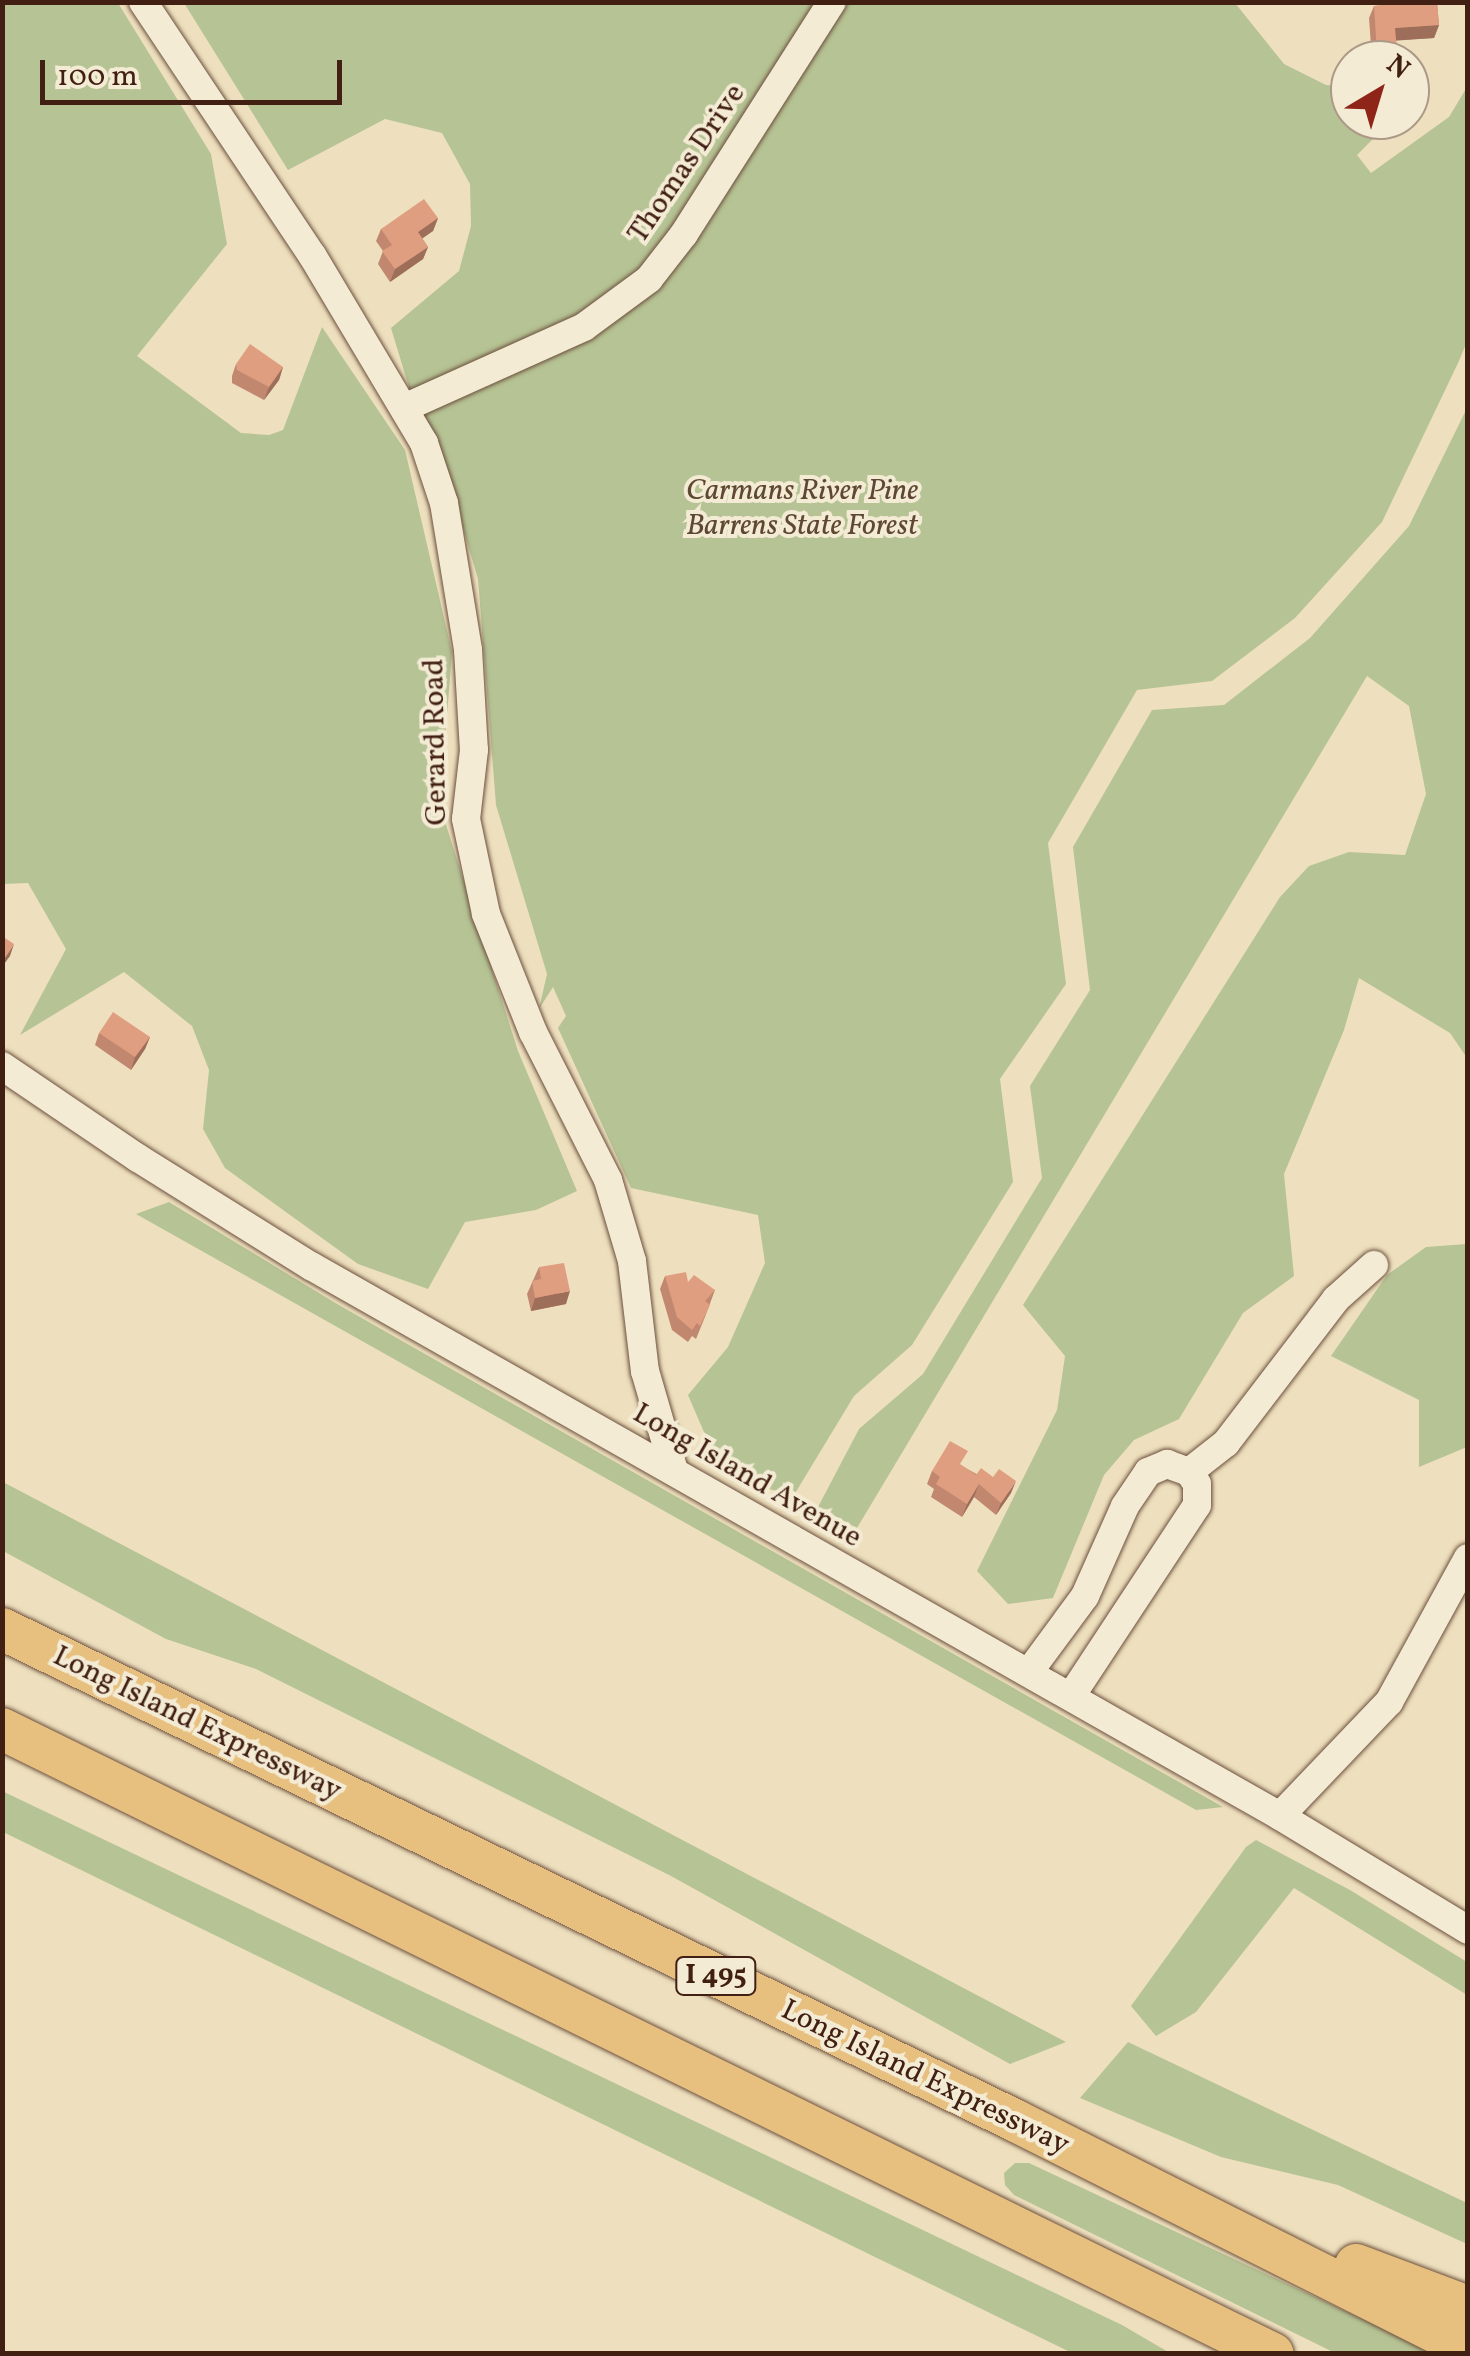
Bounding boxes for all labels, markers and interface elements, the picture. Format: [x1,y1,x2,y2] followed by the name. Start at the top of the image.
[45,40,348,102] scale bar
[1330,40,1430,140] north arrow
[1378,46,1418,89] text: N
[57,56,138,98] text: 100 m
[621,78,753,250] street label: Thomas Drive
[686,473,918,544] park label: Carmans River Pine Barrens State Forest
[417,658,455,826] street label: Gerard Road
[626,1396,868,1556] street label: Long Island Avenue
[47,1638,347,1810] street label: Long Island Expressway
[674,1953,758,1999] road number: I 495
[775,1992,1075,2164] street label: Long Island Expressway

